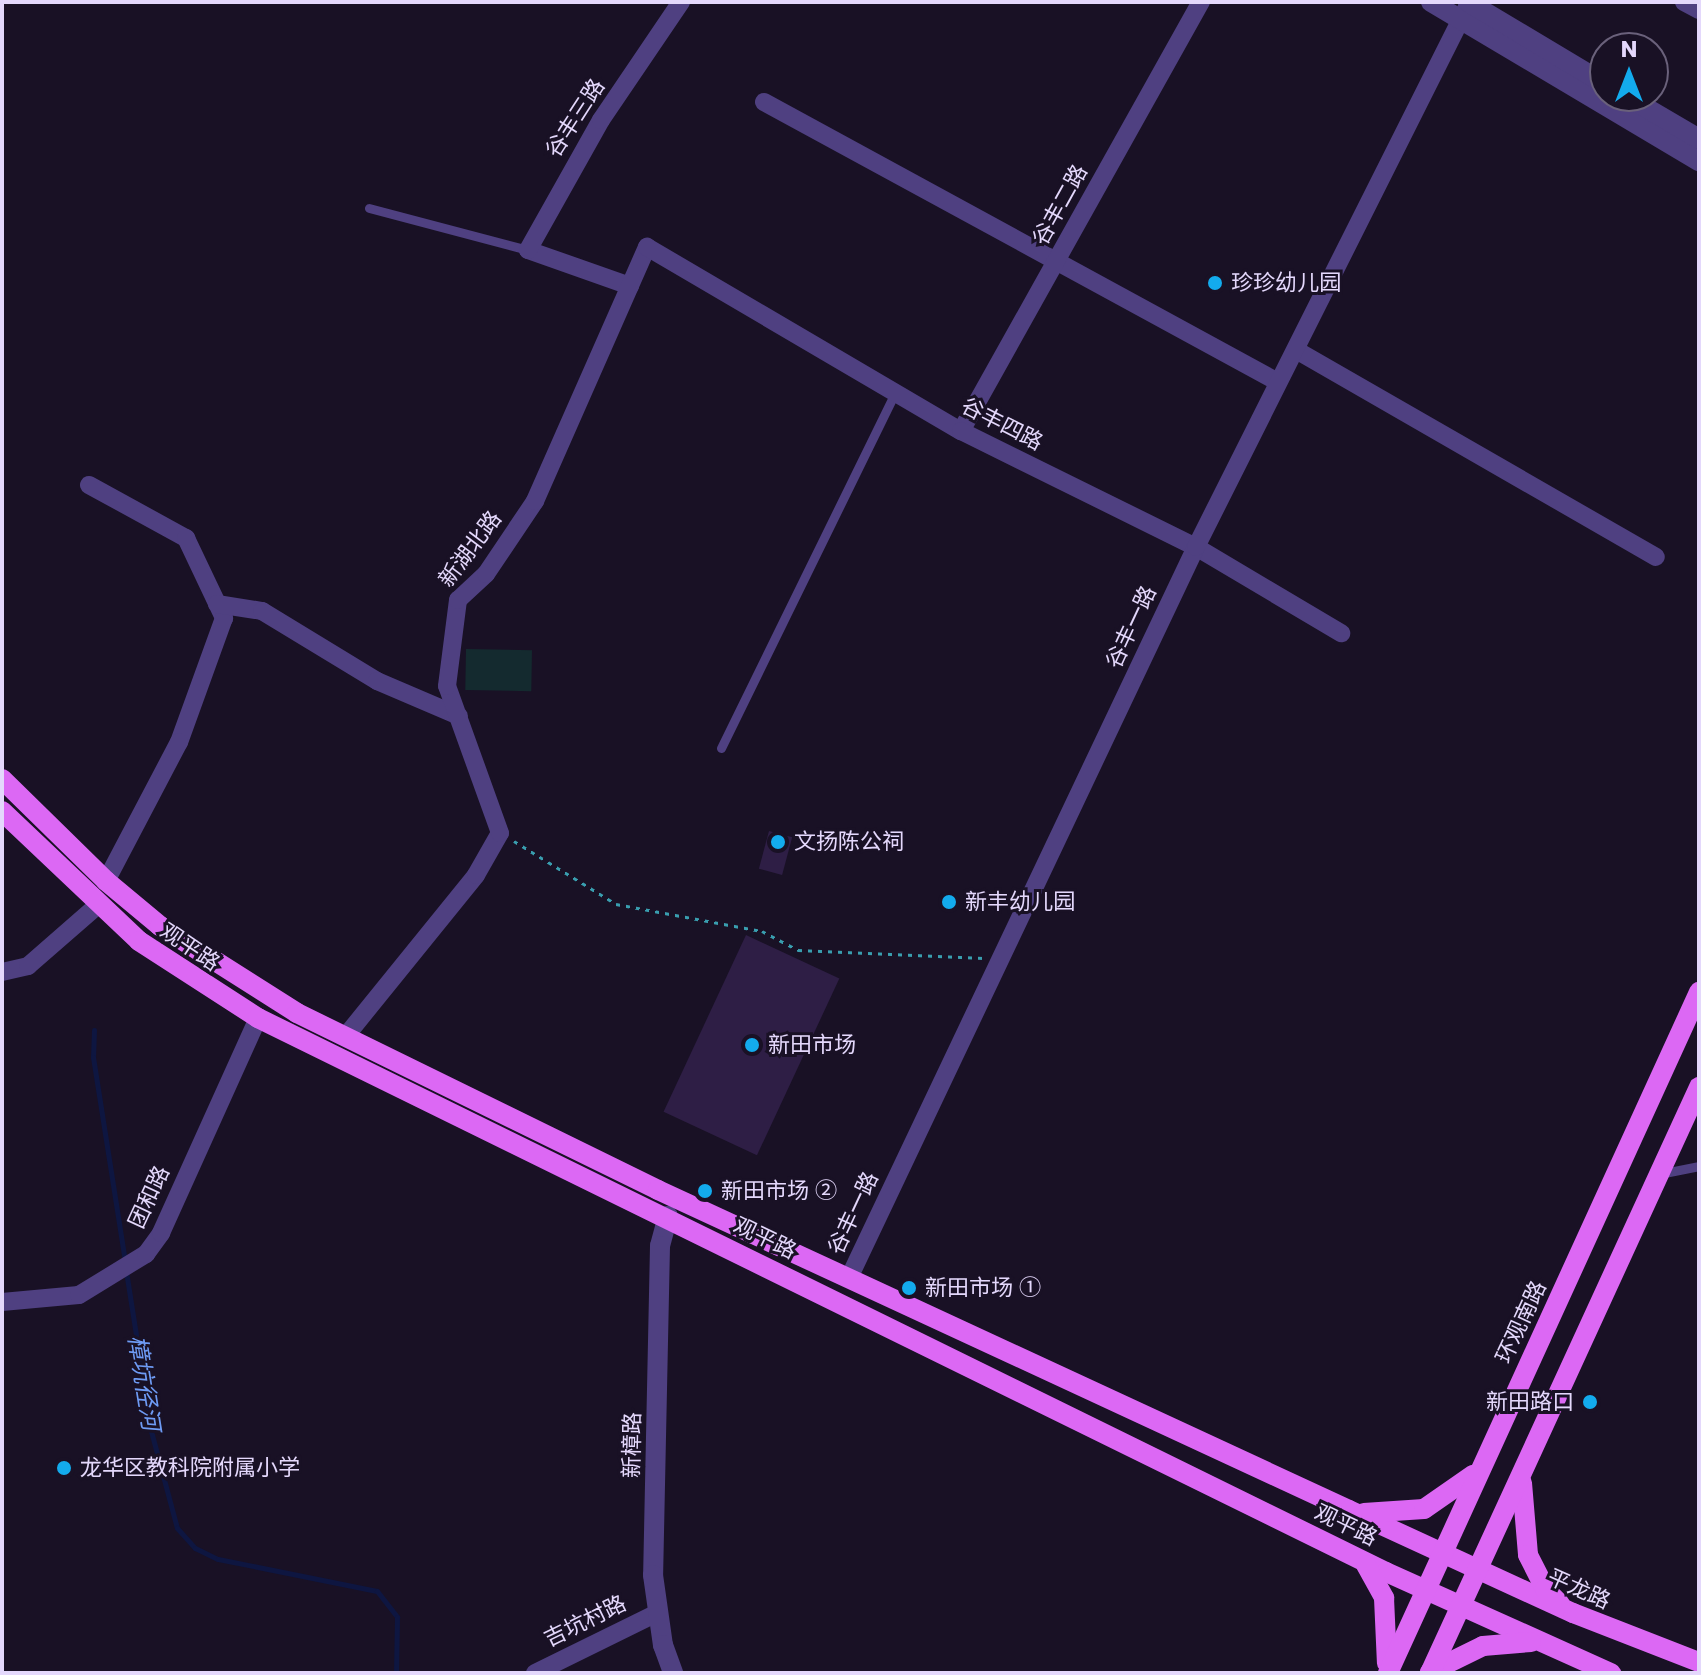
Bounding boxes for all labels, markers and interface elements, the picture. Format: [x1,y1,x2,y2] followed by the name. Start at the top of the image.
[1589,32,1669,112] north arrow
[1621,34,1637,65] text: N
[540,74,610,162] street label: 谷丰三路
[1027,160,1093,250] street label: 谷丰二路
[1231,270,1341,296] place label: 珍珍幼儿园
[1206,274,1224,292] marker: 珍珍幼儿园
[957,392,1047,456] street label: 谷丰四路
[433,506,507,592] street label: 新湖北路
[1100,582,1162,672] street label: 谷丰一路
[794,829,904,855] place label: 文扬陈公祠
[769,833,787,851] marker: 文扬陈公祠
[965,889,1075,915] place label: 新丰幼儿园
[940,893,958,911] marker: 新丰幼儿园
[155,918,225,976] street label: 观平路
[768,1032,856,1058] place label: 新田市场
[743,1036,761,1054] marker: 新田市场
[123,1162,175,1232] street label: 团和路
[822,1168,884,1258] street label: 谷丰一路
[721,1178,837,1204] place label: 新田市场 ②
[696,1182,714,1200] marker: 新田市场 ②
[730,1212,800,1264] street label: 观平路
[925,1275,1041,1301] place label: 新田市场 ①
[1490,1277,1552,1367] street label: 环观南路
[900,1279,918,1297] marker: 新田市场 ①
[122,1333,166,1433] water label: 樟坑径河
[1486,1389,1574,1415] place label: 新田路口
[1581,1393,1599,1411] marker: 新田路口
[618,1412,646,1478] street label: 新樟路
[80,1455,300,1481] place label: 龙华区教科院附属小学
[55,1459,73,1477] marker: 龙华区教科院附属小学
[1311,1499,1381,1551] street label: 观平路
[1543,1564,1615,1614] street label: 平龙路
[540,1590,630,1652] street label: 吉坑村路

